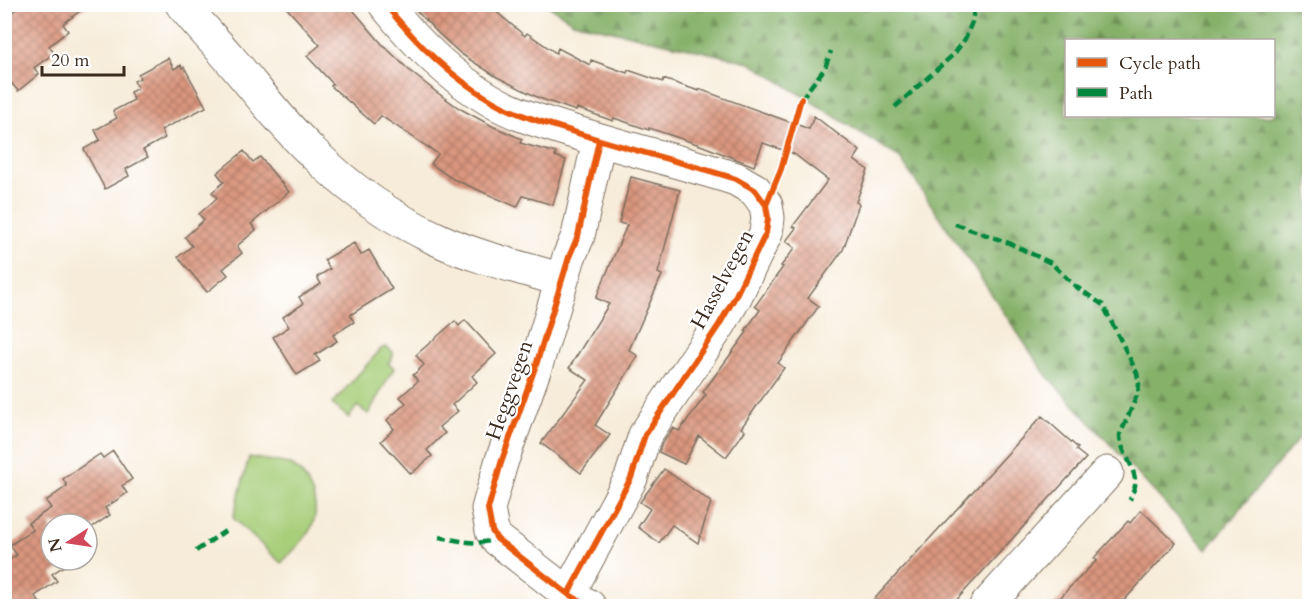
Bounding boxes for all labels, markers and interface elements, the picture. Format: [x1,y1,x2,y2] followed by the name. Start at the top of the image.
[42,39,124,77] scale bar
[1065,39,1275,117] legend
[51,48,90,73] text: 20 m
[1119,51,1201,76] text: Cycle path
[1119,81,1153,106] text: Path
[684,224,761,334] street label: Hasselvegen
[479,336,540,444] street label: Heggvegen
[39,512,99,572] north arrow
[43,536,68,554] text: N

